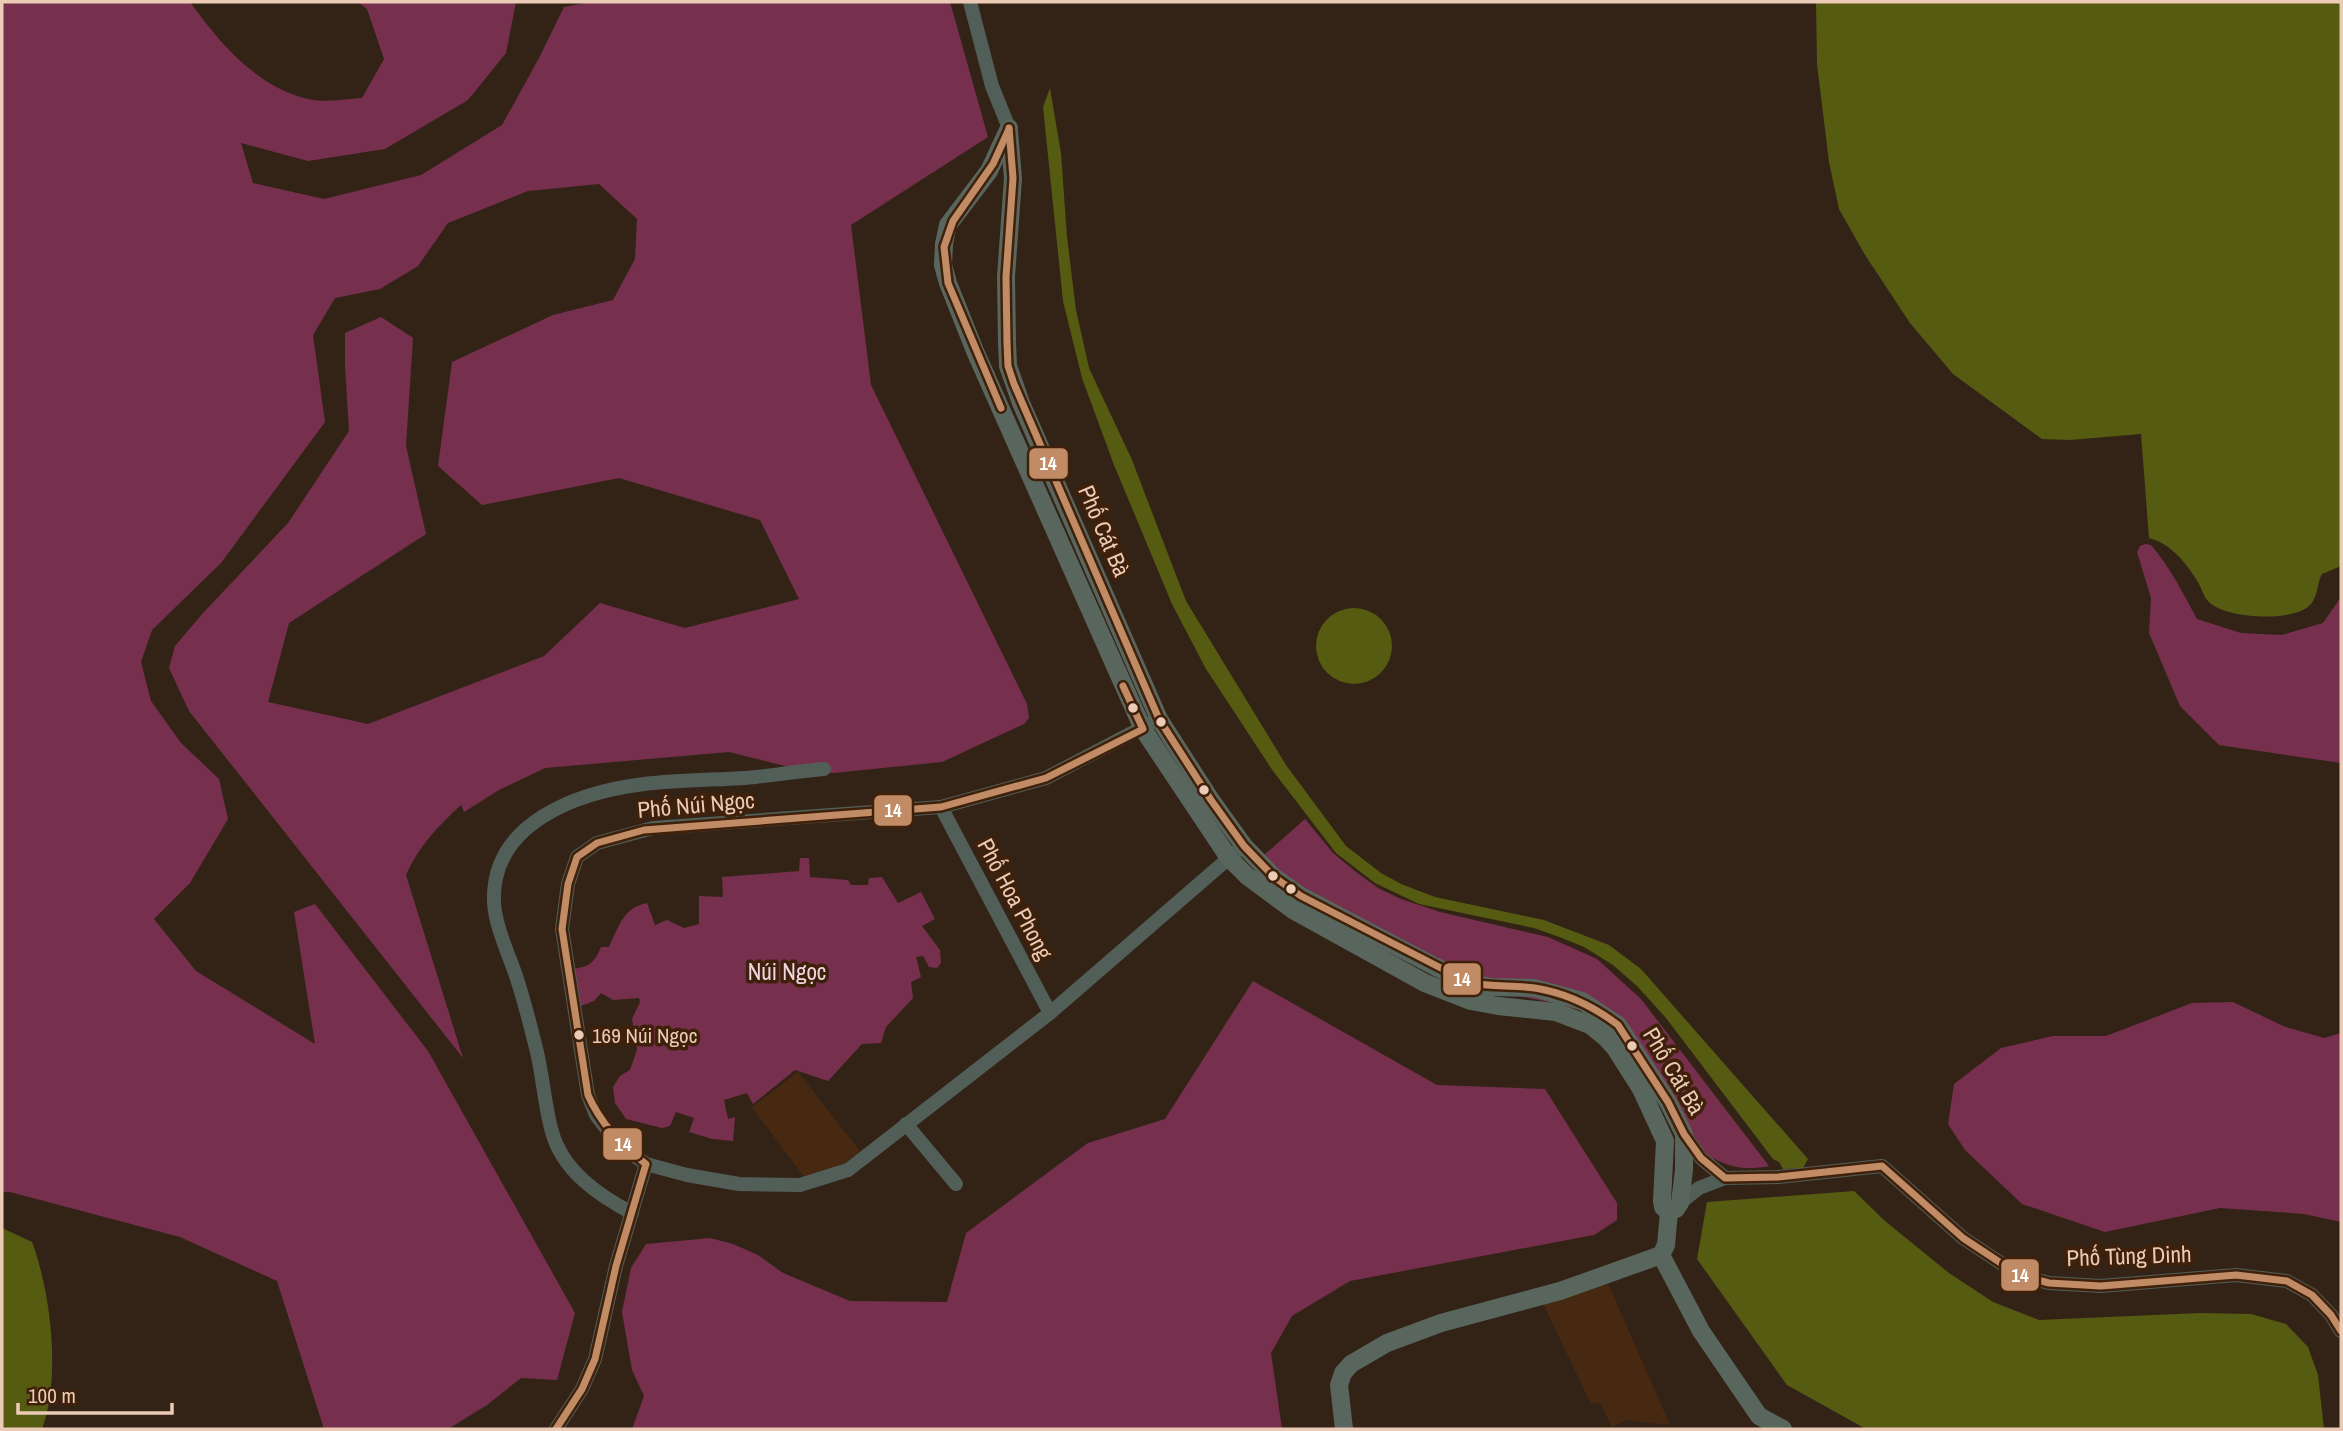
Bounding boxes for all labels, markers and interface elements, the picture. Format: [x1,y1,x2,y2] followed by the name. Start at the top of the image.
[1028,447,1069,480] line badge: 14
[1039,450,1057,476] text: 14
[1071,480,1138,582] street label: Phố Cát Bà
[1126,701,1140,715] unlabelled marker
[1154,715,1168,729] unlabelled marker
[1197,783,1211,797] unlabelled marker
[636,784,756,825] street label: Phố Núi Ngọc
[873,794,913,827] line badge: 14
[884,797,902,823] text: 14
[970,833,1061,965] street label: Phố Hoa Phong
[1266,869,1280,883] unlabelled marker
[1284,882,1298,896] unlabelled marker
[748,956,826,987] park label: Núi Ngọc
[1442,962,1482,996] line badge: 14
[1453,966,1471,992] text: 14
[592,1021,697,1050] place label: 169 Núi Ngọc
[1636,1021,1713,1121] street label: Phố Cát Bà
[572,1028,586,1042] marker: 169 Núi Ngọc
[1625,1039,1639,1053] unlabelled marker
[602,1127,643,1161] line badge: 14
[614,1131,632,1157] text: 14
[2066,1238,2192,1273] street label: Phố Tùng Dinh
[2000,1258,2040,1292] line badge: 14
[2011,1262,2029,1288] text: 14
[18,1372,172,1416] scale bar
[28,1381,76,1410] text: 100 m

